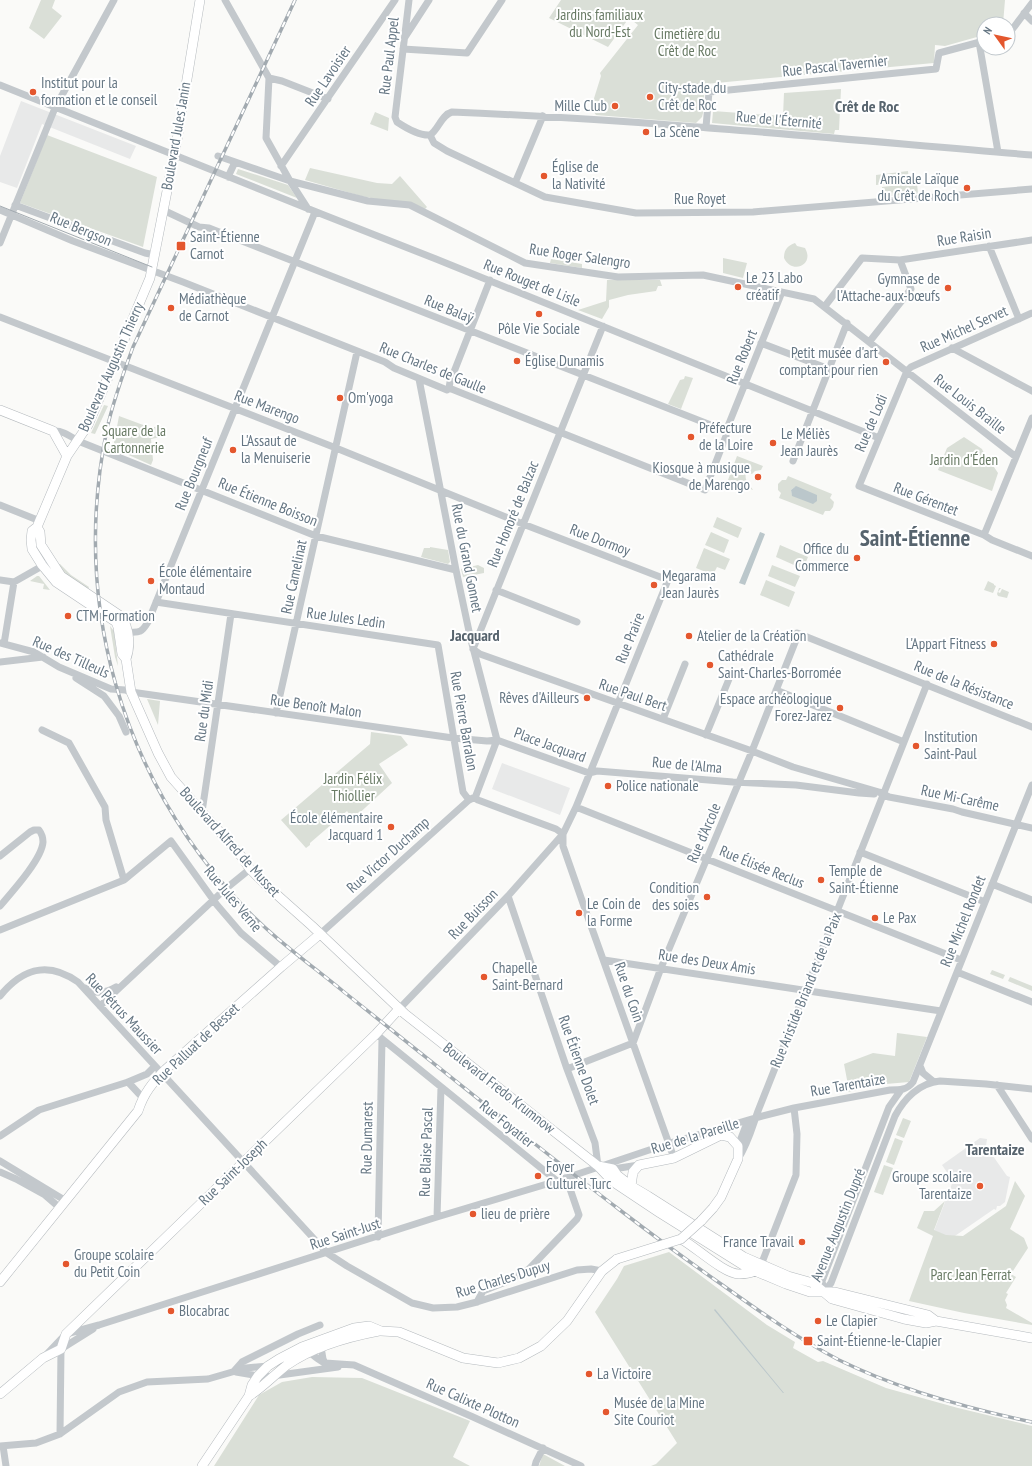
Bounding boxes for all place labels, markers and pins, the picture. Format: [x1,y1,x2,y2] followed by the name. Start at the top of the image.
[41,73,158,109] place label: Institut pour la formation et le conseil
[658,78,726,114] place label: City-stade du Crêt de Roc
[28,87,38,97] marker: Institut pour la formation et le conseil
[645,92,655,102] marker: City-stade du Crêt de Roc
[554,96,607,115] place label: Mille Club
[610,101,620,111] marker: Mille Club
[654,122,700,141] place label: La Scène
[641,127,651,137] marker: La Scène
[552,157,605,193] place label: Église de la Nativité
[878,169,959,205] place label: Amicale Laïque du Crêt de Roch
[539,171,549,181] marker: Église de la Nativité
[962,183,972,193] marker: Amicale Laïque du Crêt de Roch
[190,227,260,263] place label: Saint-Étienne Carnot
[175,240,187,252] marker: Saint-Étienne Carnot
[746,268,803,304] place label: Le 23 Labo créatif
[837,269,940,305] place label: Gymnase de l'Attache-aux-bœufs
[733,282,743,292] marker: Le 23 Labo créatif
[943,283,953,293] marker: Gymnase de l'Attache-aux-bœufs
[179,289,247,325] place label: Médiathèque de Carnot
[166,303,176,313] marker: Médiathèque de Carnot
[534,309,544,319] marker: Pôle Vie Sociale
[498,319,580,338] place label: Pôle Vie Sociale
[779,343,878,379] place label: Petit musée d'art comptant pour rien
[525,351,604,370] place label: Église Dunamis
[512,356,522,366] marker: Église Dunamis
[881,357,891,367] marker: Petit musée d'art comptant pour rien
[348,388,393,407] place label: Om'yoga
[335,393,345,403] marker: Om'yoga
[699,418,753,454] place label: Préfecture de la Loire
[780,424,838,460] place label: Le Méliès Jean Jaurès
[241,431,311,467] place label: L'Assaut de la Menuiserie
[686,432,696,442] marker: Préfecture de la Loire
[768,438,778,448] marker: Le Méliès Jean Jaurès
[228,445,238,455] marker: L'Assaut de la Menuiserie
[652,458,750,494] place label: Kiosque à musique de Marengo
[753,472,763,482] marker: Kiosque à musique de Marengo
[795,539,849,575] place label: Office du Commerce
[852,553,862,563] marker: Office du Commerce
[159,562,252,598] place label: École élémentaire Montaud
[661,566,719,602] place label: Megarama Jean Jaurès
[146,576,156,586] marker: École élémentaire Montaud
[649,580,659,590] marker: Megarama Jean Jaurès
[76,606,155,625] place label: CTM Formation
[63,611,73,621] marker: CTM Formation
[697,626,806,645] place label: Atelier de la Création
[684,631,694,641] marker: Atelier de la Création
[906,634,986,653] place label: L'Appart Fitness
[989,639,999,649] marker: L'Appart Fitness
[718,646,841,682] place label: Cathédrale Saint-Charles-Borromée
[705,660,715,670] marker: Cathédrale Saint-Charles-Borromée
[499,688,579,707] place label: Rêves d'Ailleurs
[720,689,832,725] place label: Espace archéologique Forez-Jarez
[582,693,592,703] marker: Rêves d'Ailleurs
[835,703,845,713] marker: Espace archéologique Forez-Jarez
[924,727,978,763] place label: Institution Saint-Paul
[911,741,921,751] marker: Institution Saint-Paul
[616,776,699,795] place label: Police nationale
[603,781,613,791] marker: Police nationale
[290,808,383,844] place label: École élémentaire Jacquard 1
[386,822,396,832] marker: École élémentaire Jacquard 1
[829,861,899,897] place label: Temple de Saint-Étienne
[816,875,826,885] marker: Temple de Saint-Étienne
[649,878,699,914] place label: Condition des soies
[702,892,712,902] marker: Condition des soies
[587,894,641,930] place label: Le Coin de la Forme
[574,908,584,918] marker: Le Coin de la Forme
[883,908,916,927] place label: Le Pax
[870,913,880,923] marker: Le Pax
[492,958,563,994] place label: Chapelle Saint-Bernard
[479,972,489,982] marker: Chapelle Saint-Bernard
[546,1157,612,1193] place label: Foyer Culturel Turc
[892,1167,972,1203] place label: Groupe scolaire Tarentaize
[533,1171,543,1181] marker: Foyer Culturel Turc
[975,1181,985,1191] marker: Groupe scolaire Tarentaize
[481,1204,550,1223] place label: lieu de prière
[468,1209,478,1219] marker: lieu de prière
[723,1232,794,1251] place label: France Travail
[797,1237,807,1247] marker: France Travail
[74,1245,154,1281] place label: Groupe scolaire du Petit Coin
[61,1259,71,1269] marker: Groupe scolaire du Petit Coin
[179,1301,230,1320] place label: Blocabrac
[166,1306,176,1316] marker: Blocabrac
[826,1311,878,1330] place label: Le Clapier
[813,1316,823,1326] marker: Le Clapier
[817,1331,943,1350] place label: Saint-Étienne-le-Clapier
[802,1335,814,1347] marker: Saint-Étienne-le-Clapier
[597,1364,651,1383] place label: La Victoire
[584,1369,594,1379] marker: La Victoire
[614,1393,705,1429] place label: Musée de la Mine Site Couriot
[601,1407,611,1417] marker: Musée de la Mine Site Couriot

